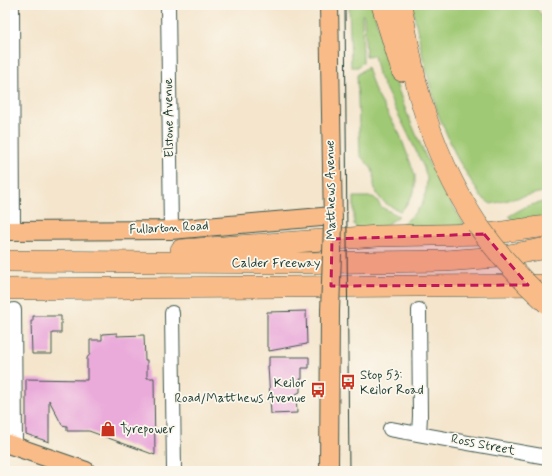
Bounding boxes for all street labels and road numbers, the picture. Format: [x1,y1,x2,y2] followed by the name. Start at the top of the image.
[160,78,178,158] street label: Elstone Avenue
[322,140,340,240] street label: Matthews Avenue
[129,217,209,239] street label: Fullarton Road
[231,255,321,272] street label: Calder Freeway
[450,430,517,460] street label: Ross Street

